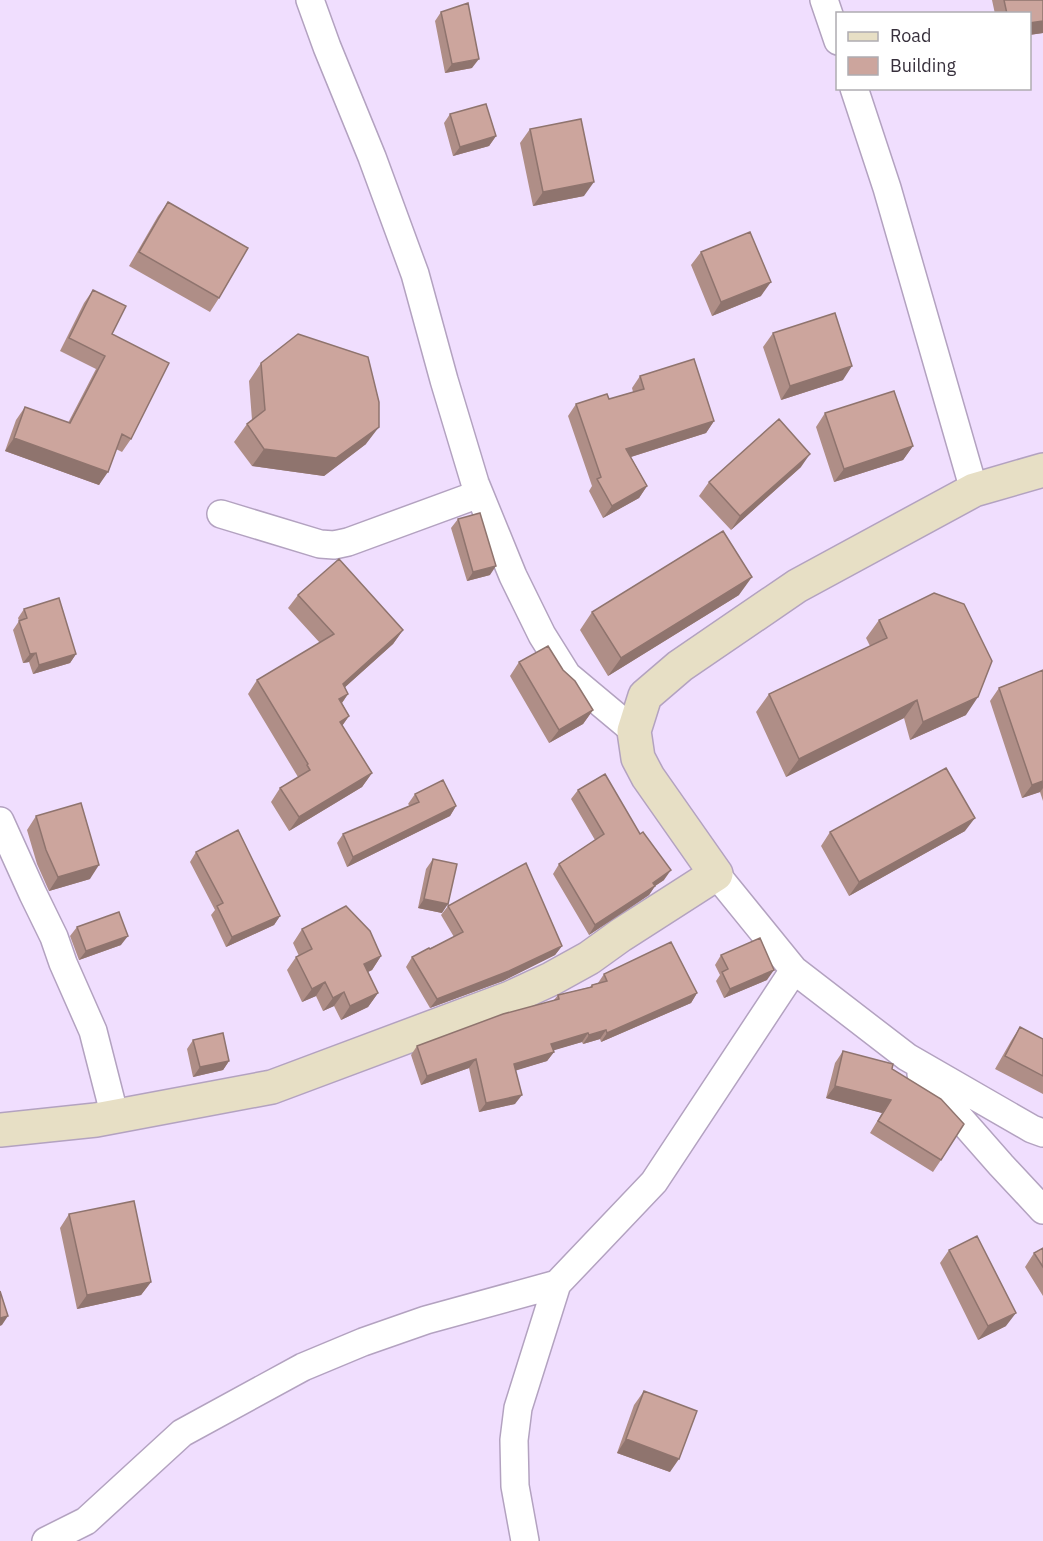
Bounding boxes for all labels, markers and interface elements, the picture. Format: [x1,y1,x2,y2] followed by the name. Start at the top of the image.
[836,12,1031,90] legend
[890,24,931,47] text: Road
[890,54,957,77] text: Building

